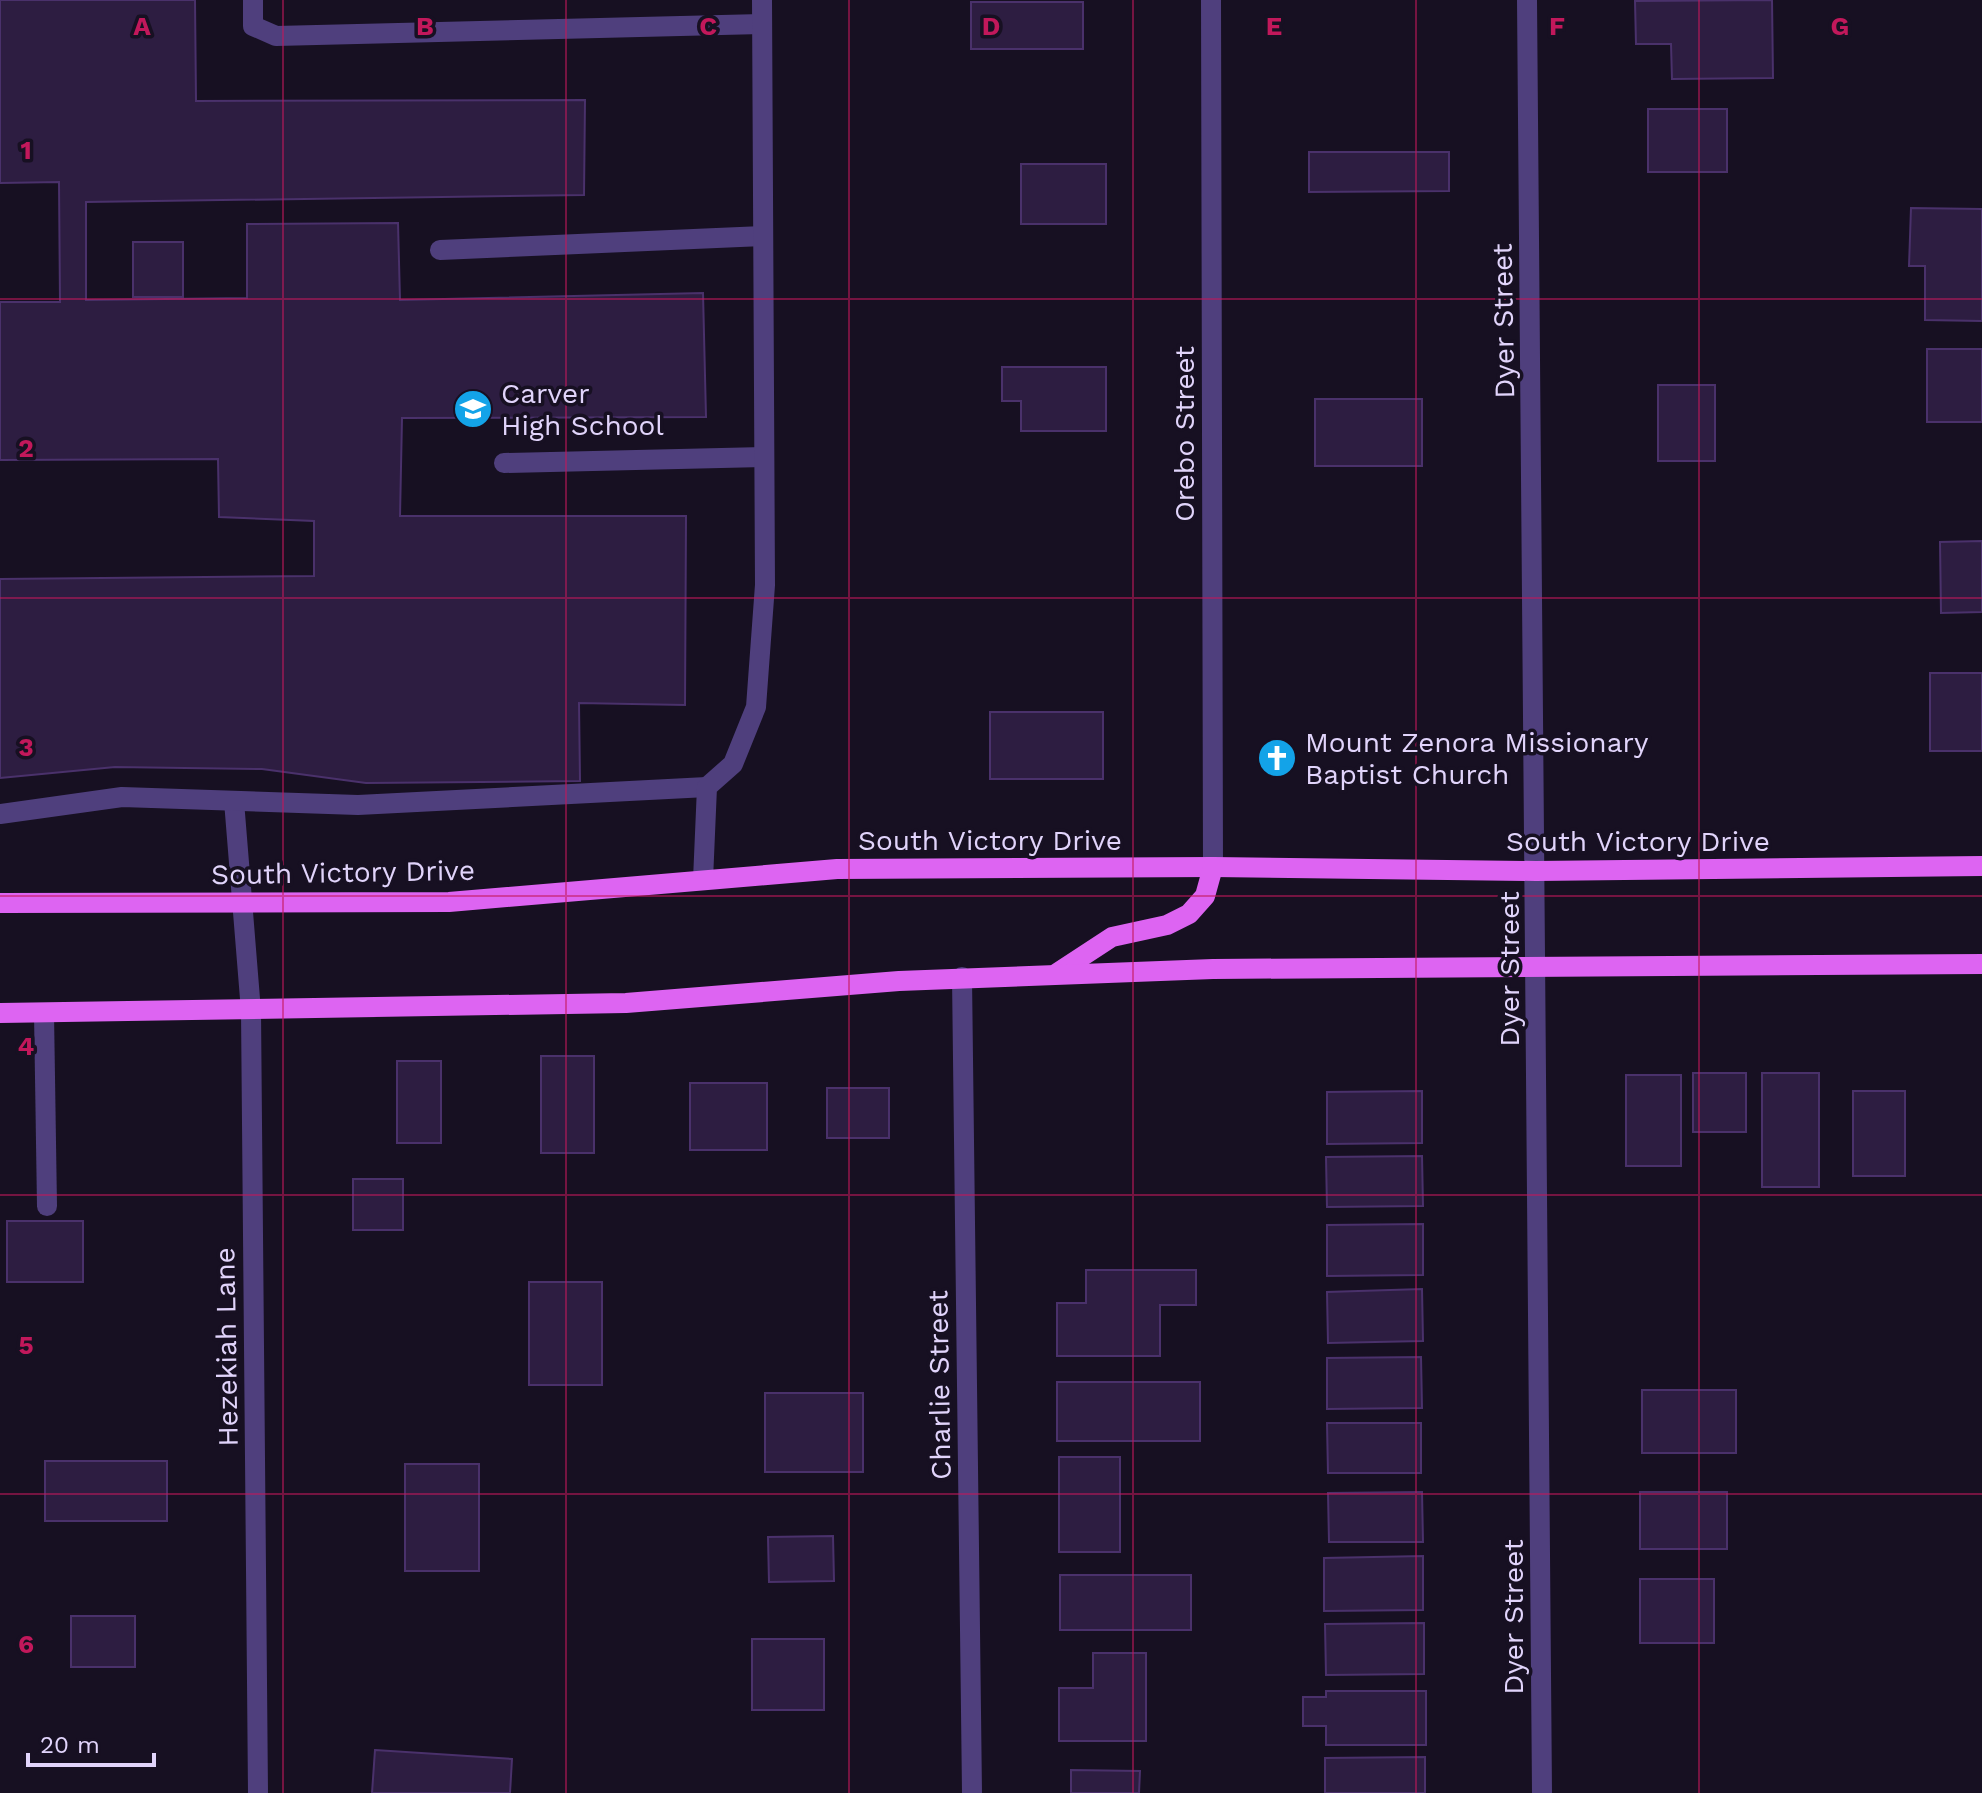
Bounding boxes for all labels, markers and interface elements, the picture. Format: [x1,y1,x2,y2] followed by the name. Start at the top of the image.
[133,11,151,41] text: A
[416,11,434,41] text: B
[699,11,717,41] text: C
[982,11,1000,41] text: D
[1266,11,1282,41] text: E
[1549,11,1565,41] text: F
[1831,11,1849,41] text: G
[20,135,32,165] text: 1
[1486,243,1521,399] street label: Dyer Street
[1168,346,1201,522] street label: Orebo Street
[501,377,664,442] place label: Carver High School
[452,388,494,430] school or university icon: Carver High School
[18,433,34,463] text: 2
[1305,726,1649,791] place label: Mount Zenora Missionary Baptist Church
[18,732,34,762] text: 3
[1256,737,1298,779] church icon: Mount Zenora Missionary Baptist Church
[858,824,1122,857] street label: South Victory Drive
[1506,825,1770,858] street label: South Victory Drive
[211,854,475,891] street label: South Victory Drive
[1493,891,1526,1047] street label: Dyer Street
[18,1031,35,1061] text: 4
[208,1247,245,1447] street label: Hezekiah Lane
[921,1290,958,1480] street label: Charlie Street
[18,1330,34,1360] text: 5
[1497,1539,1530,1695] street label: Dyer Street
[18,1629,34,1659] text: 6
[28,1717,154,1767] scale bar
[40,1731,100,1759] text: 20 m

